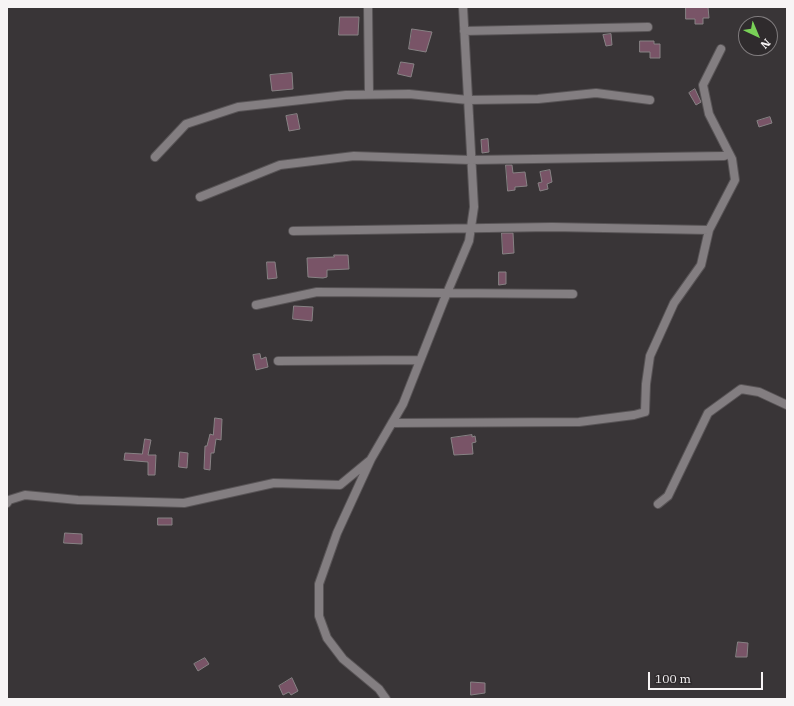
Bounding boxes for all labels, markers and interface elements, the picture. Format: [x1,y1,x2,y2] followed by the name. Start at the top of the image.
[738,16,778,56] north arrow
[758,36,774,52] text: N
[650,664,765,690] scale bar
[655,671,691,686] text: 100 m

